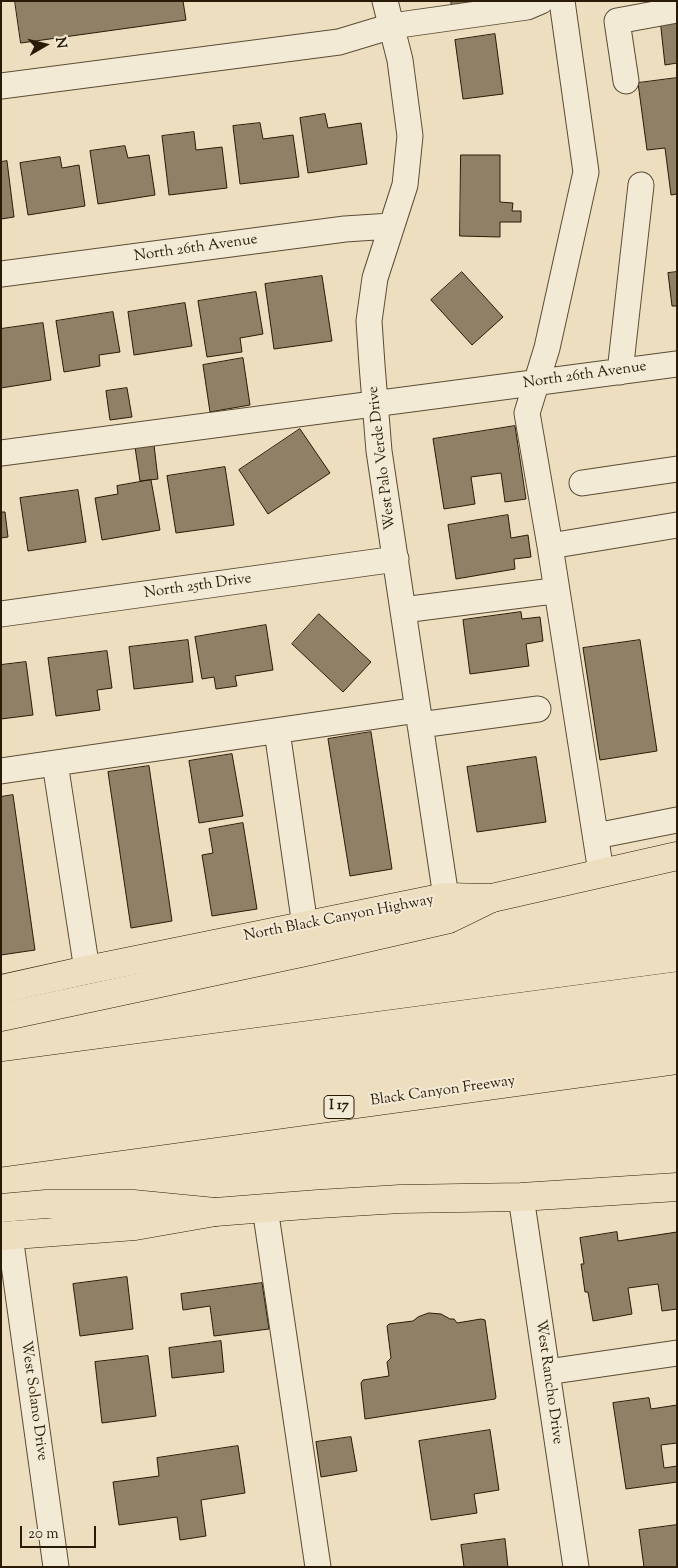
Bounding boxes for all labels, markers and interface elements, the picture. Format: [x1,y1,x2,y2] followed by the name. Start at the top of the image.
[20,20,70,70] north arrow
[49,36,71,50] text: N
[133,231,259,267] street label: North 26th Avenue
[522,358,648,394] street label: North 26th Avenue
[365,385,401,531] street label: West Palo Verde Drive
[143,571,253,603] street label: North 25th Drive
[242,892,436,946] street label: North Black Canyon Highway
[370,1073,516,1111] street label: Black Canyon Freeway
[324,1096,354,1118] road number: I 17
[530,1319,566,1445] street label: West Rancho Drive
[16,1340,50,1462] street label: West Solano Drive
[22,1516,99,1548] scale bar
[28,1524,59,1545] text: 20 m

